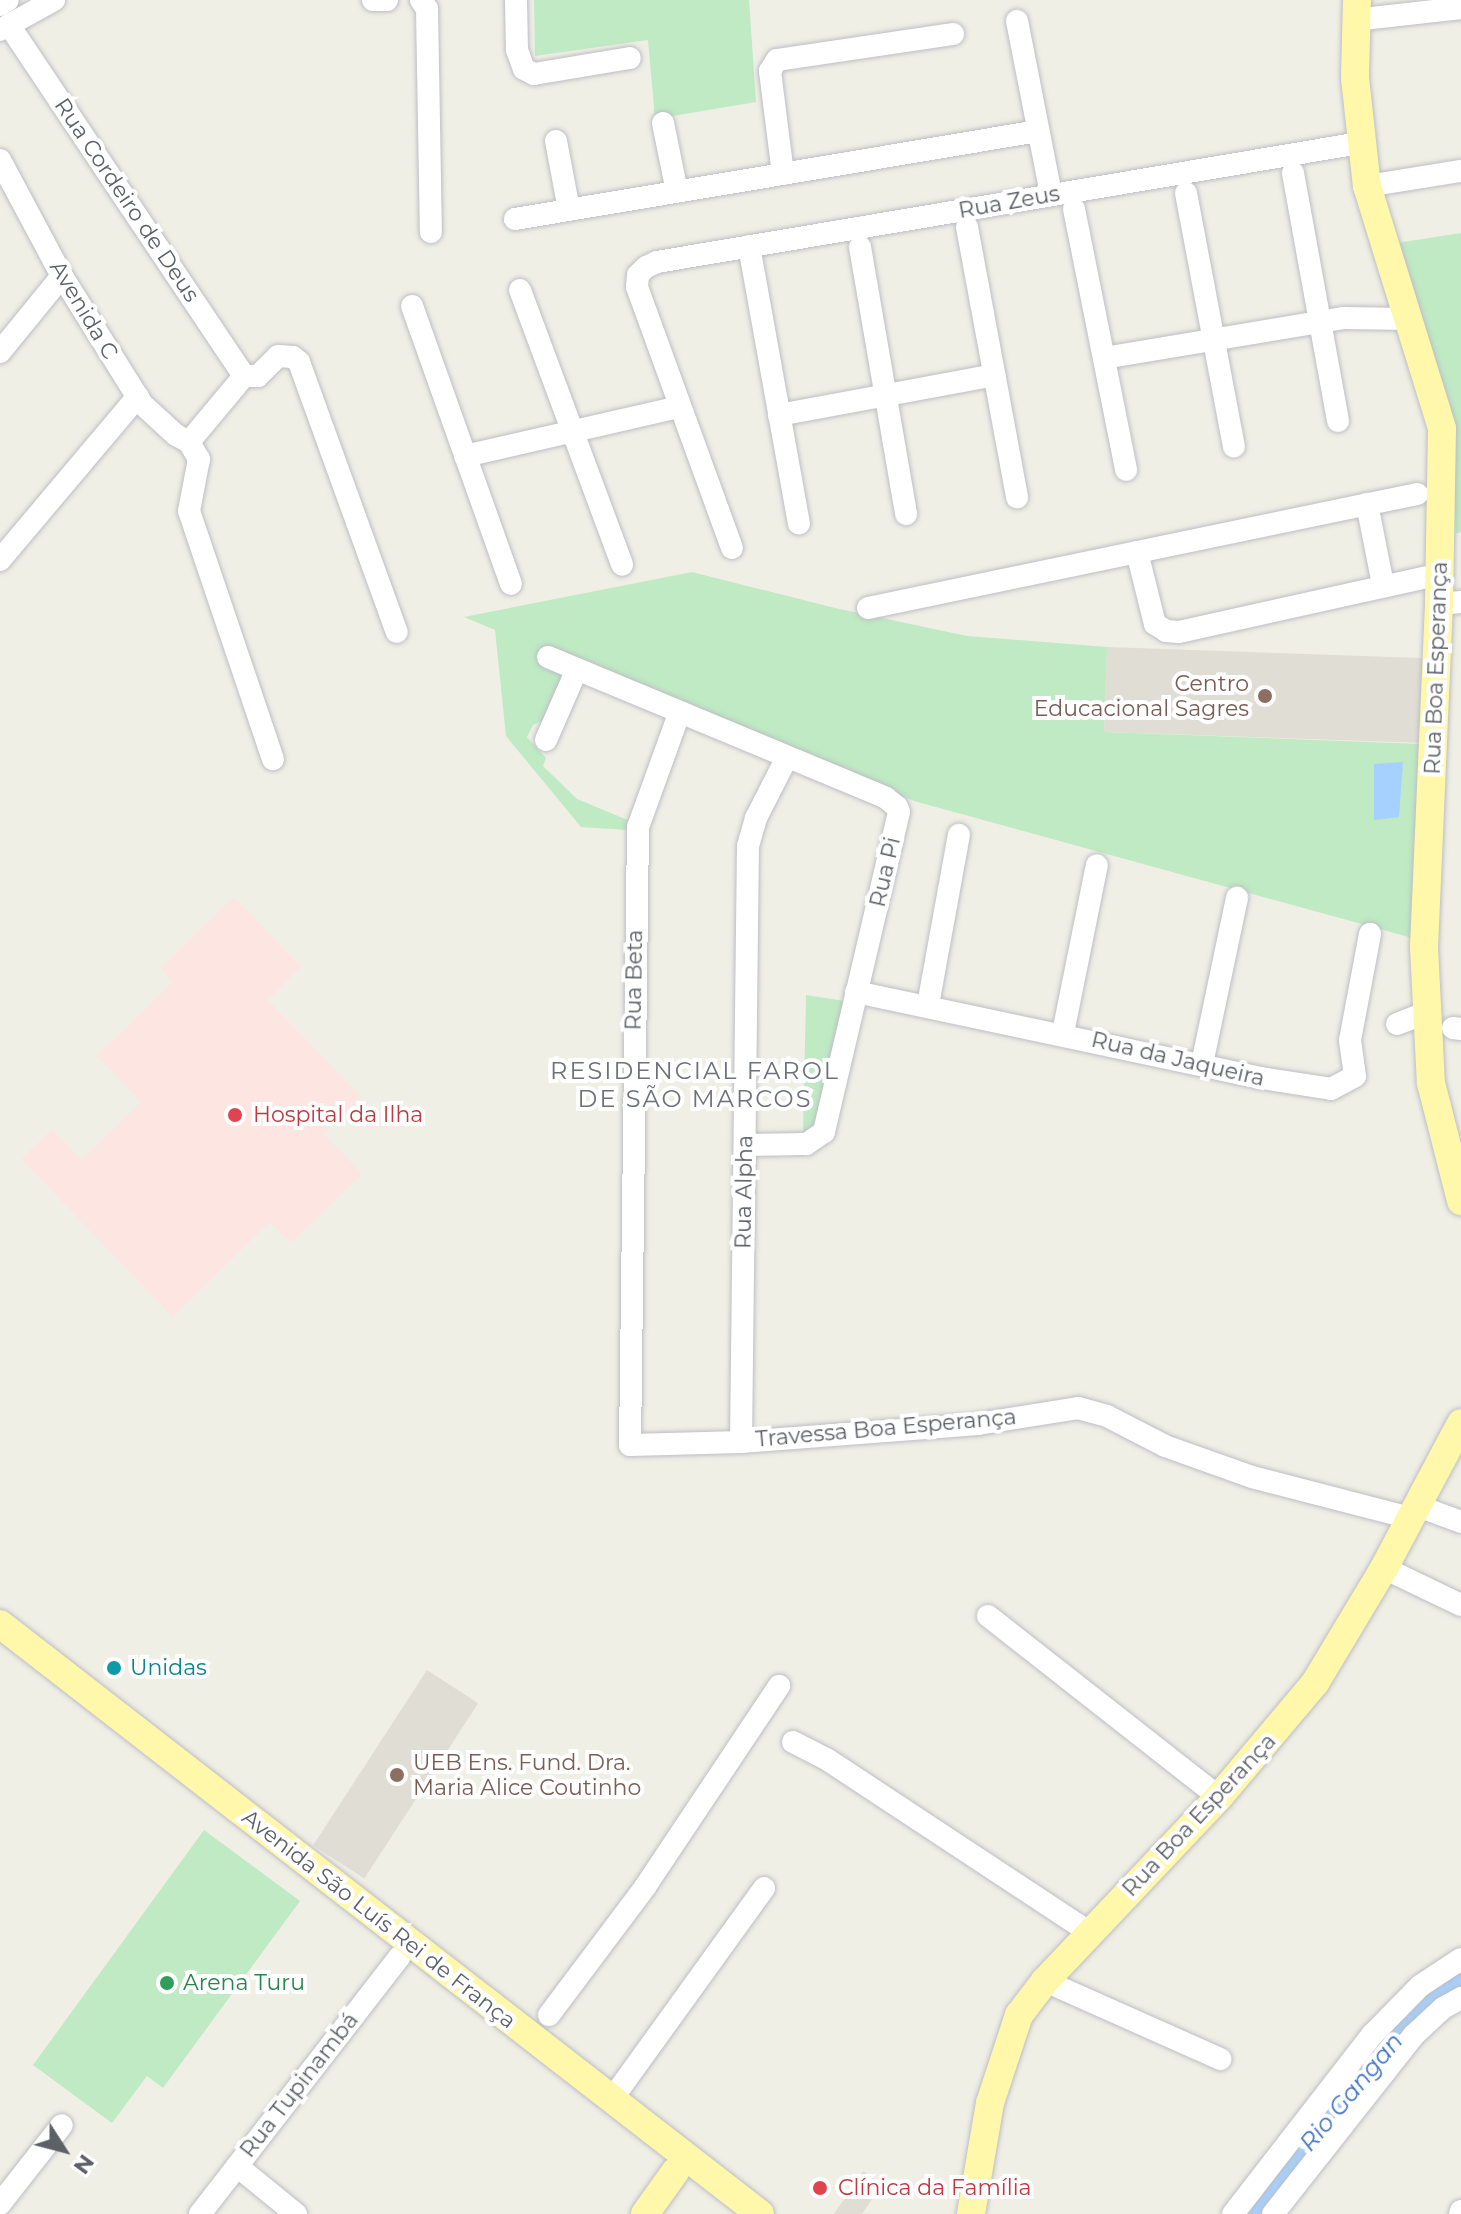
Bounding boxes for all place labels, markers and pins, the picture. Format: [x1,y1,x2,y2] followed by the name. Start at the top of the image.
[1034,670,1249,722] place label: Centro Educacional Sagres
[1256,687,1274,705] marker: Centro Educacional Sagres
[253,1102,423,1128] place label: Hospital da Ilha
[224,1104,246,1126] marker: Hospital da Ilha
[130,1655,207,1681] place label: Unidas
[105,1659,123,1677] marker: Unidas
[413,1749,641,1800] place label: UEB Ens. Fund. Dra. Maria Alice Coutinho
[388,1766,406,1784] marker: UEB Ens. Fund. Dra. Maria Alice Coutinho
[183,1970,305,1996] place label: Arena Turu
[158,1974,176,1992] marker: Arena Turu
[838,2175,1032,2201] place label: Clínica da Família
[809,2177,831,2199] marker: Clínica da Família

